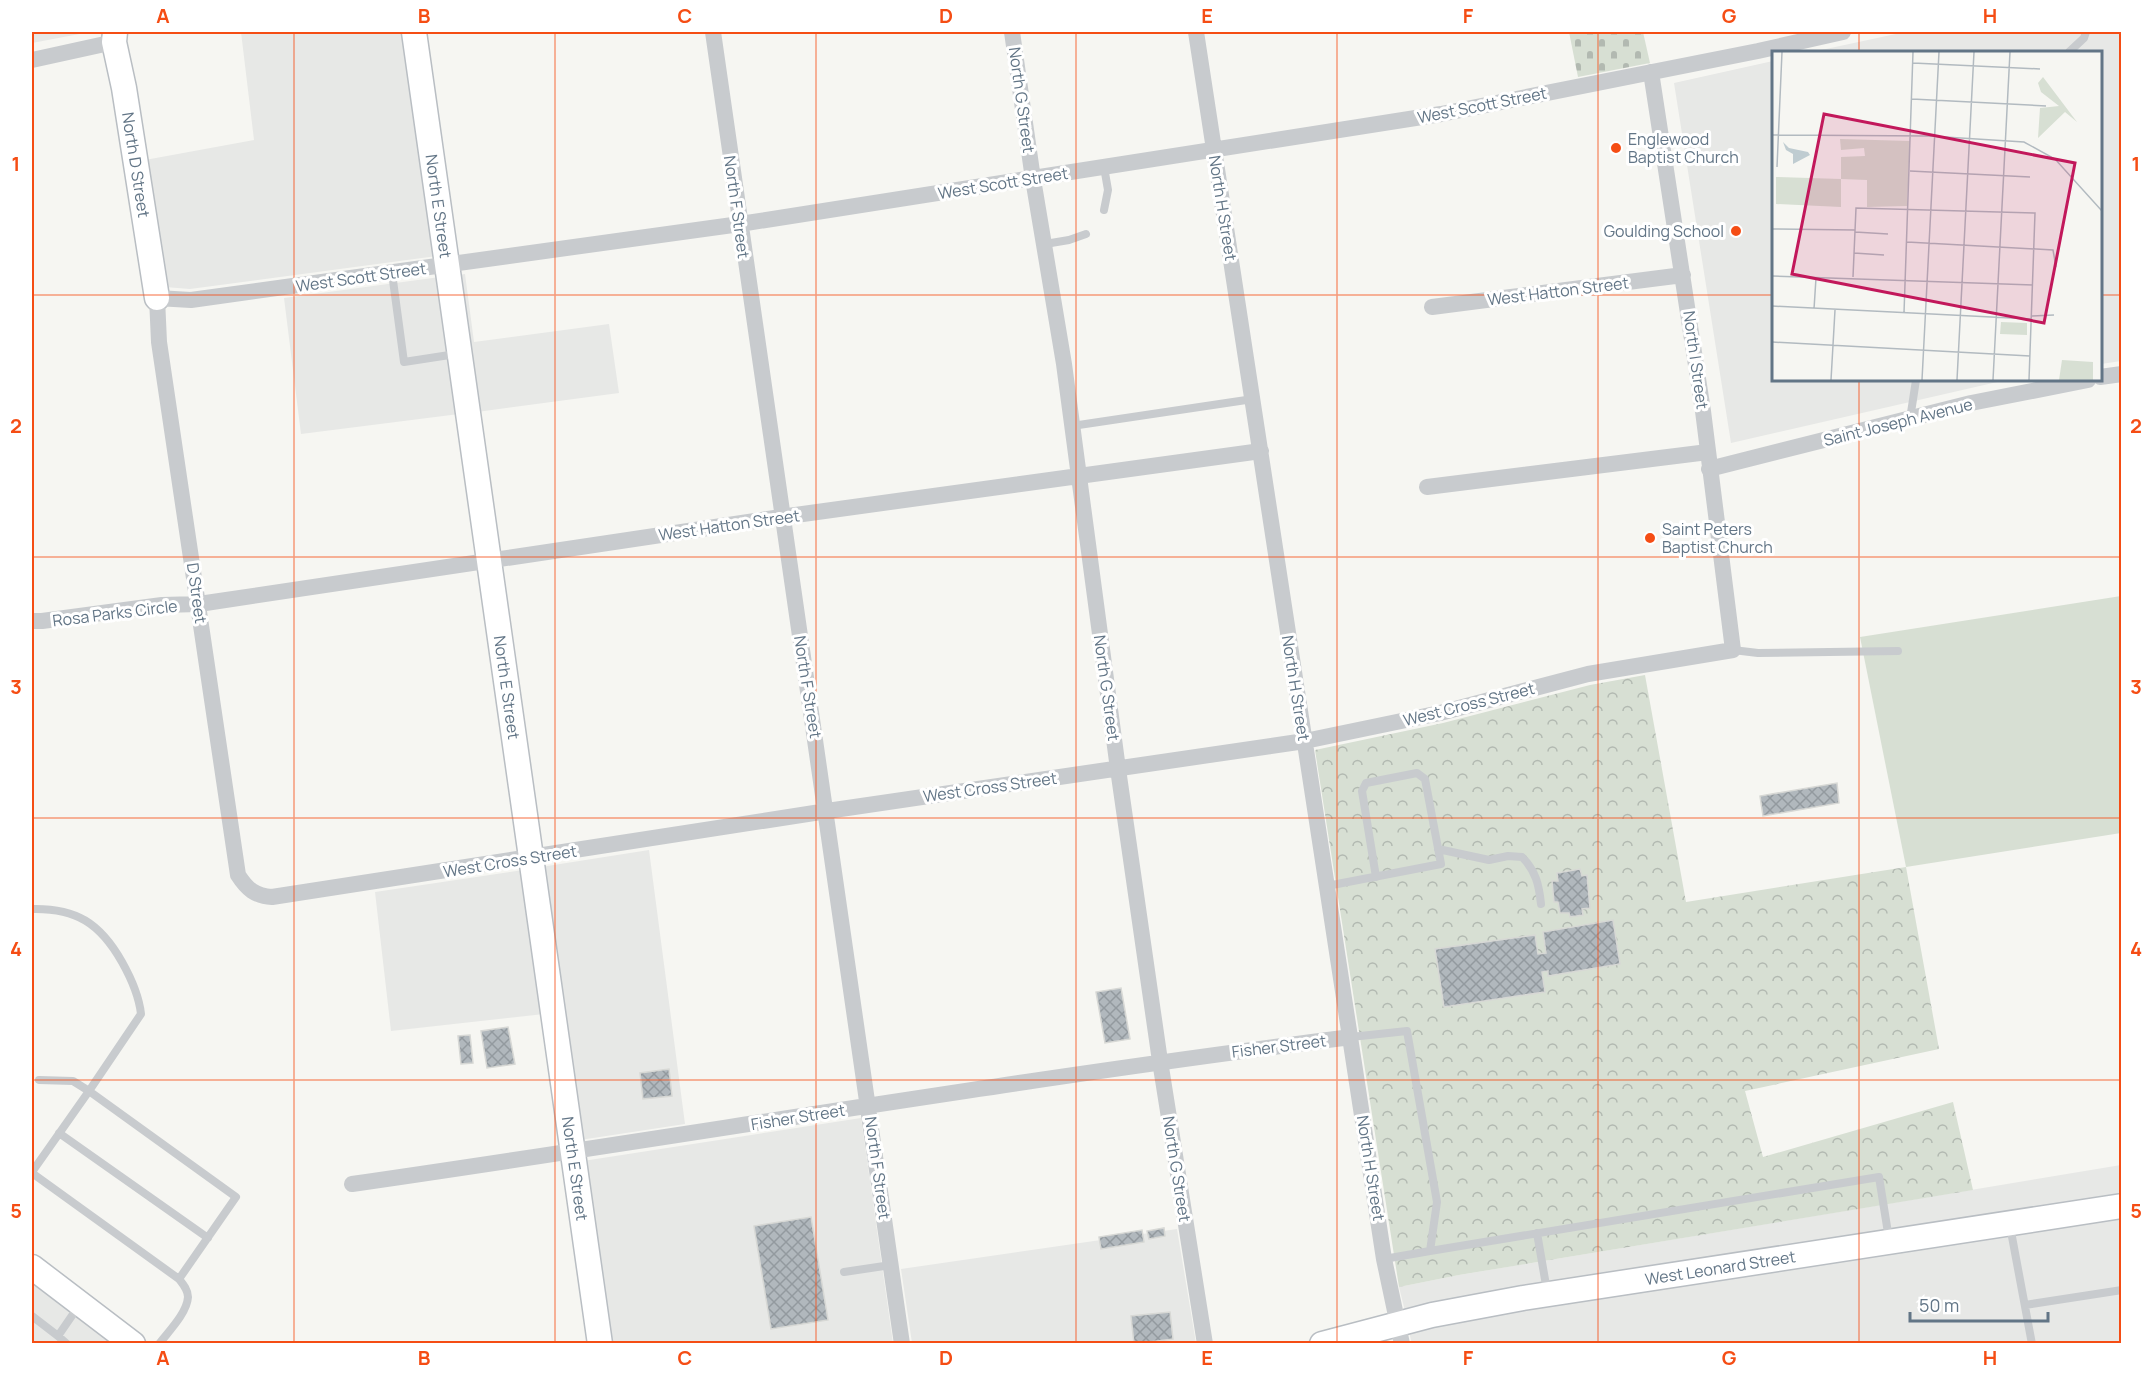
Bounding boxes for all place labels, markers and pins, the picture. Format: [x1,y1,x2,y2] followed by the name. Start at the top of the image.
[1628,128,1739,168] place label: Englewood Baptist Church
[1609,141,1623,155] marker: Englewood Baptist Church
[1604,220,1724,242] place label: Goulding School
[1729,224,1743,238] marker: Goulding School
[1662,518,1773,558] place label: Saint Peters Baptist Church
[1643,531,1657,545] marker: Saint Peters Baptist Church

